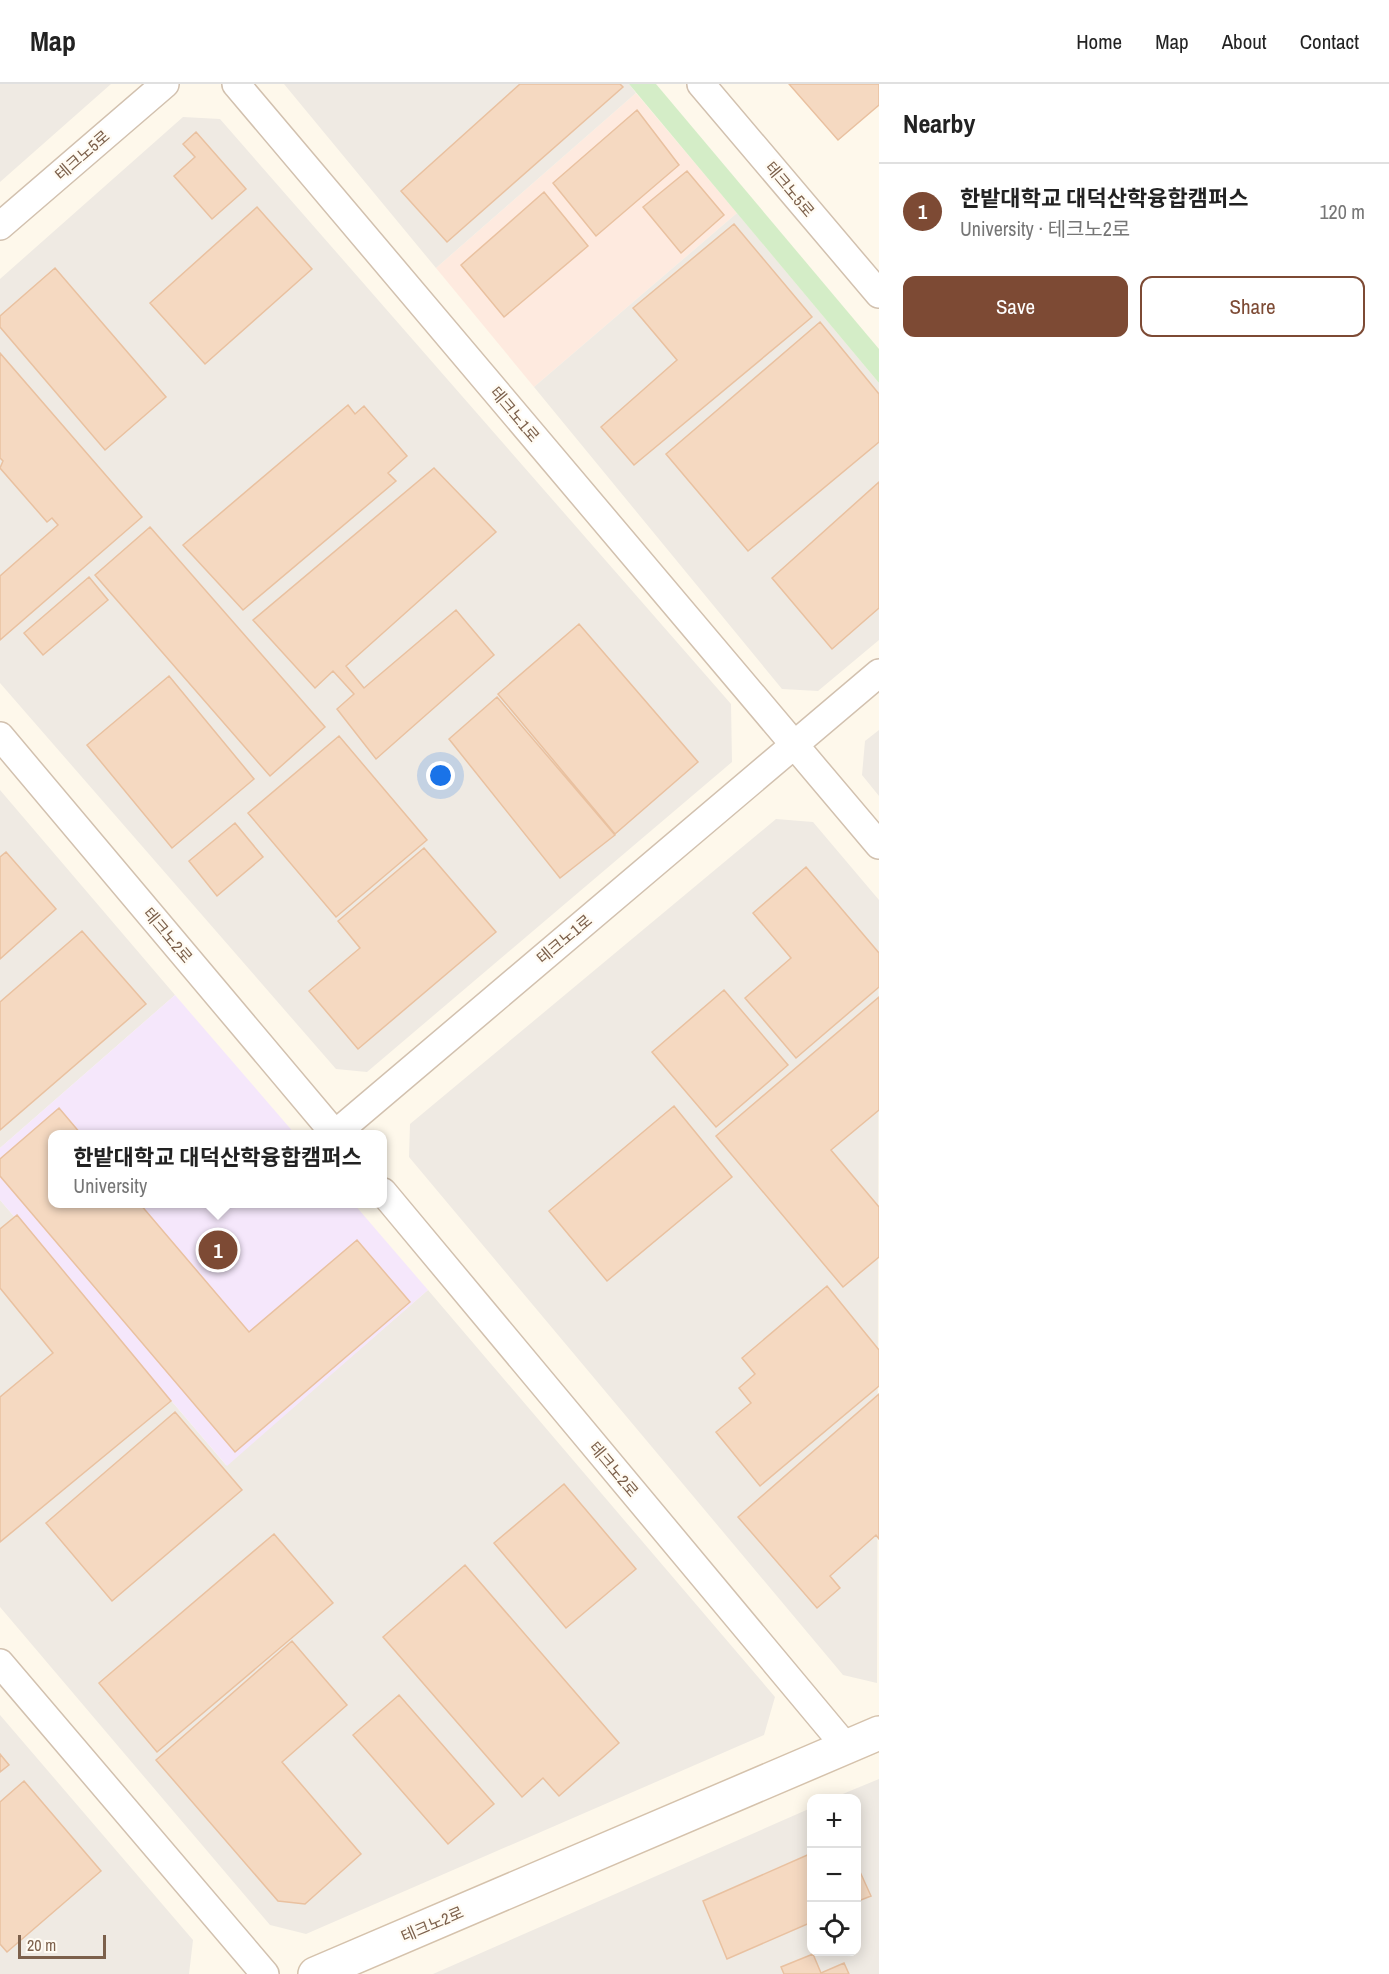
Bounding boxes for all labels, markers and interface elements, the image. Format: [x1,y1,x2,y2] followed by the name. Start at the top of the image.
[30,22,76,60] text: Map
[1076,27,1122,56] text: Home
[1155,27,1189,56] text: Map
[1222,27,1267,56] text: About
[1300,27,1359,56] text: Contact
[903,106,975,141] text: Nearby
[50,125,114,185] street label: 테크노5로
[760,157,820,222] street label: 테크노5로
[960,183,1248,213] text: 한밭대학교 대덕산학융합캠퍼스
[918,198,927,225] text: 1
[1319,198,1365,225] text: 120 m
[960,215,1130,242] text: University · 테크노2로
[903,276,1128,337] button: Save
[1140,276,1365,337] button: Share
[485,382,545,447] street label: 테크노1로
[426,761,455,790] your location
[138,903,198,968] street label: 테크노2로
[532,909,597,969] street label: 테크노1로
[48,1130,387,1208] popup
[73,1142,362,1172] text: 한밭대학교 대덕산학융합캠퍼스
[73,1172,147,1199] text: University
[198,1228,238,1272] pin: 1
[584,1437,644,1502] street label: 테크노2로
[807,1794,861,1956] map controls
[807,1794,861,1848] button: +
[807,1848,861,1902] button: −
[397,1901,467,1947] street label: 테크노2로
[807,1902,861,1956] button: locate
[18,1932,106,1960] scale bar
[27,1934,56,1956] text: 20 m

